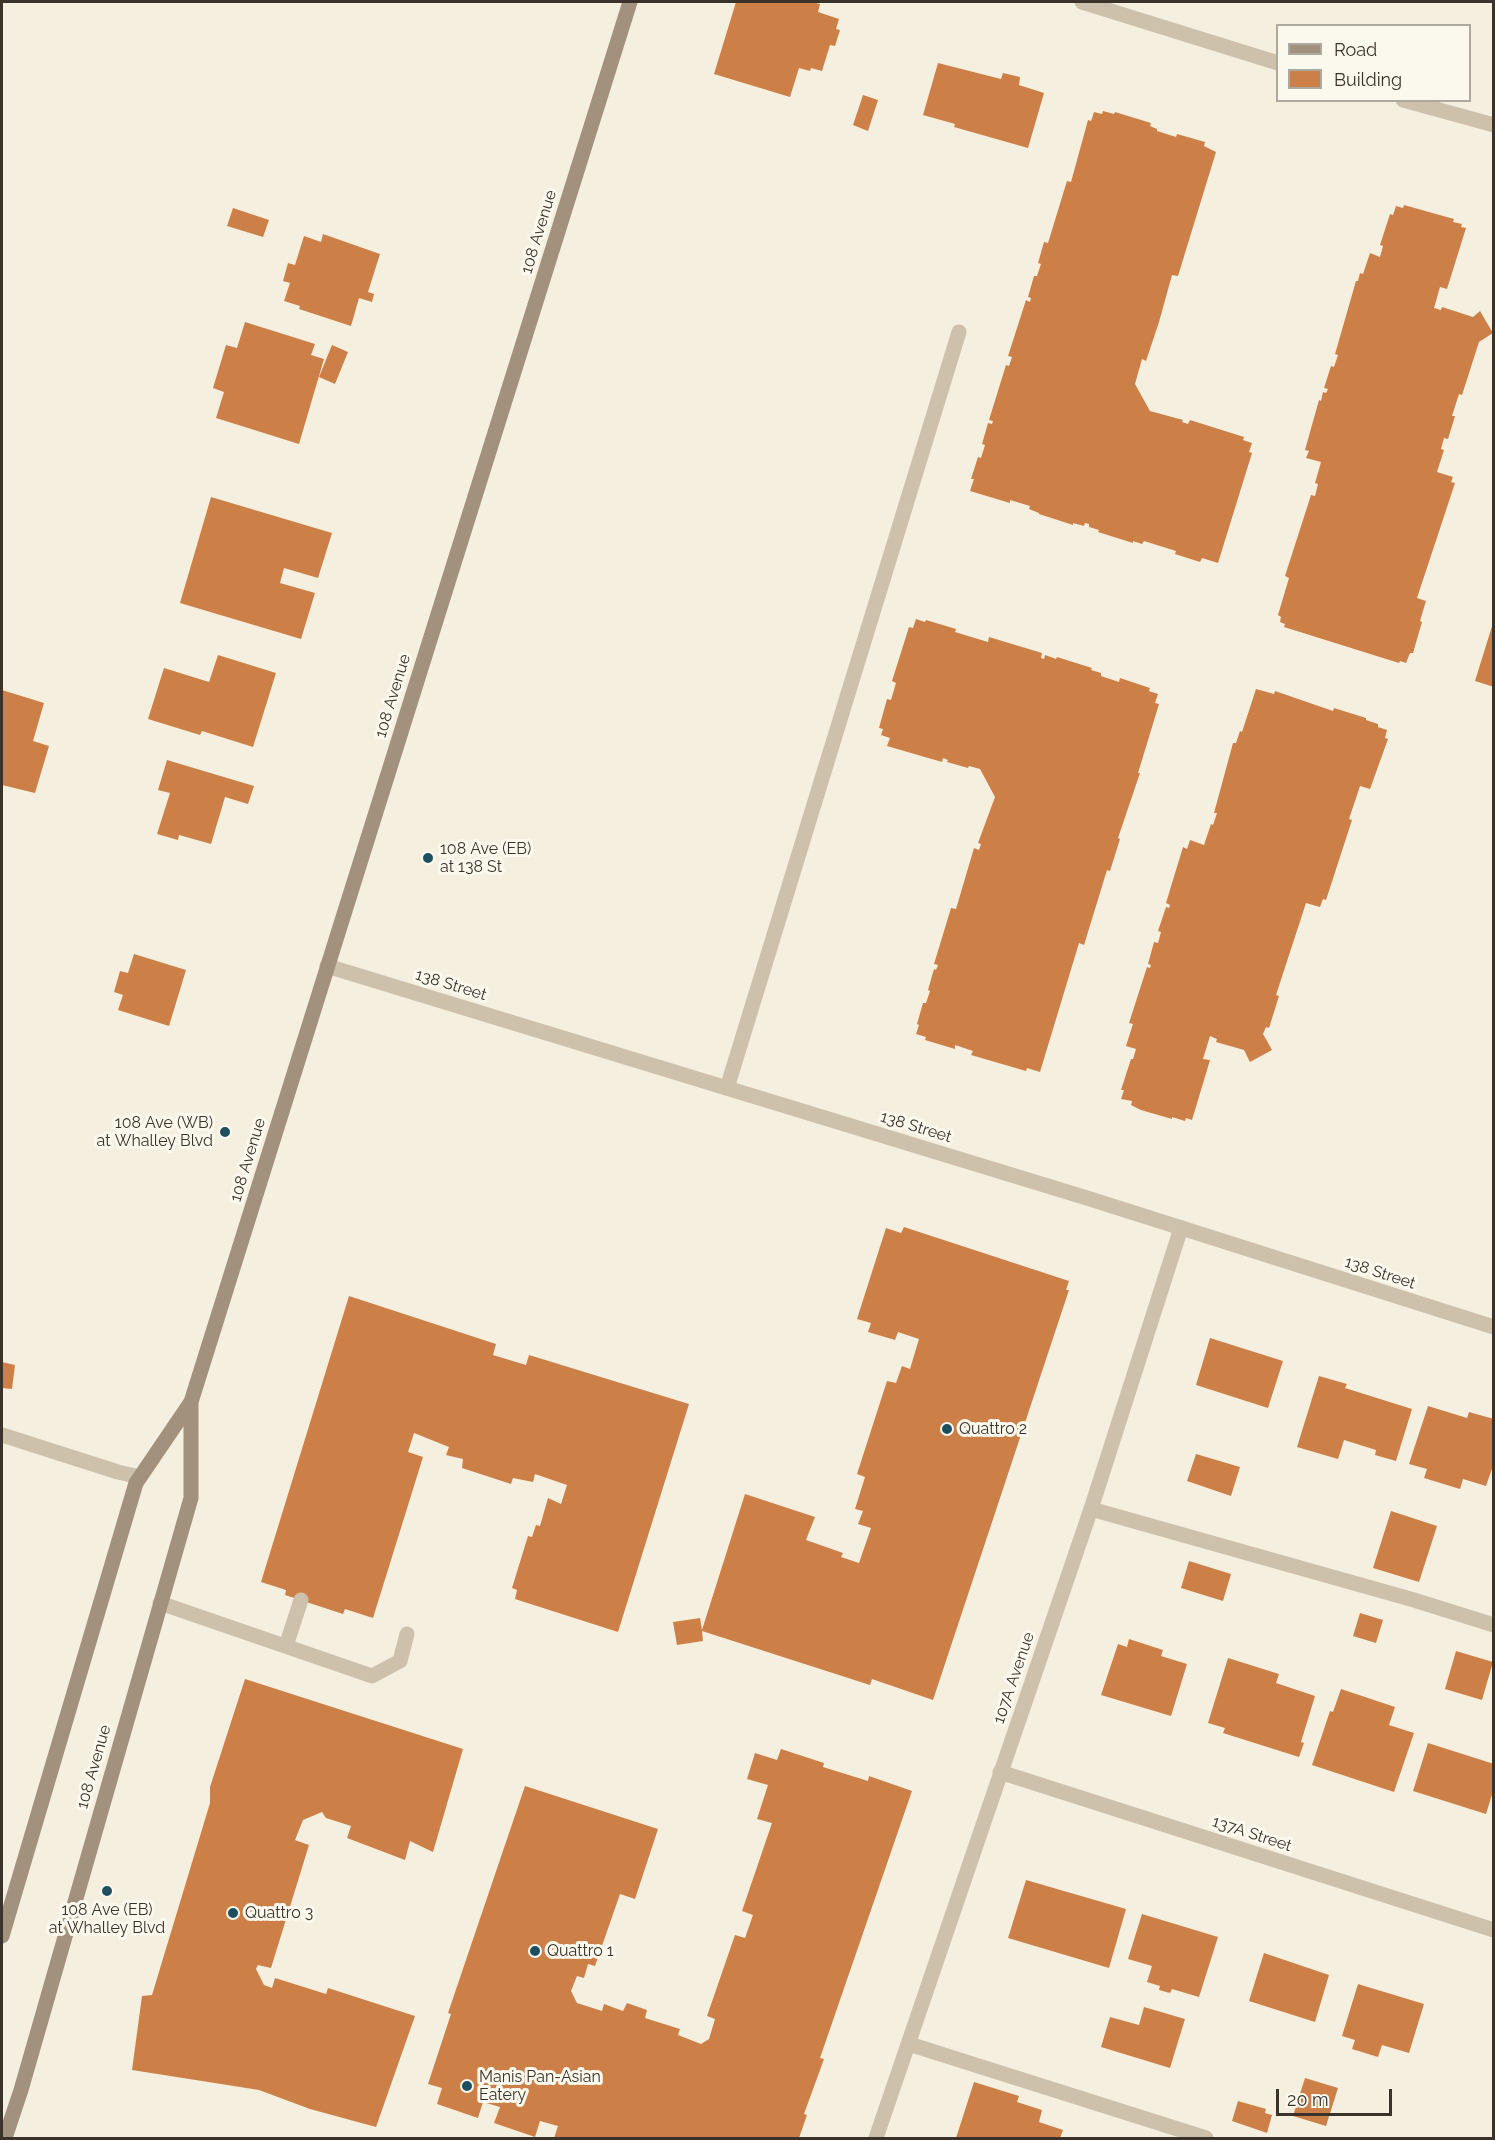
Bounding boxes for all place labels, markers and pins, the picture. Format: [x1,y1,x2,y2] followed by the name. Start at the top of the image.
[440,839,531,877] place label: 108 Ave (EB) at 138 St
[421,851,435,865] marker: 108 Ave (EB) at 138 St
[97,1113,213,1151] place label: 108 Ave (WB) at Whalley Blvd
[218,1125,232,1139] marker: 108 Ave (WB) at Whalley Blvd
[959,1419,1027,1439] place label: Quattro 2
[940,1422,954,1436] marker: Quattro 2
[100,1884,114,1898] marker: 108 Ave (EB) at Whalley Blvd
[49,1900,165,1938] place label: 108 Ave (EB) at Whalley Blvd
[245,1903,313,1923] place label: Quattro 3
[226,1906,240,1920] marker: Quattro 3
[547,1941,614,1961] place label: Quattro 1
[528,1944,542,1958] marker: Quattro 1
[479,2067,601,2105] place label: Manis Pan-Asian Eatery
[460,2079,474,2093] marker: Manis Pan-Asian Eatery

